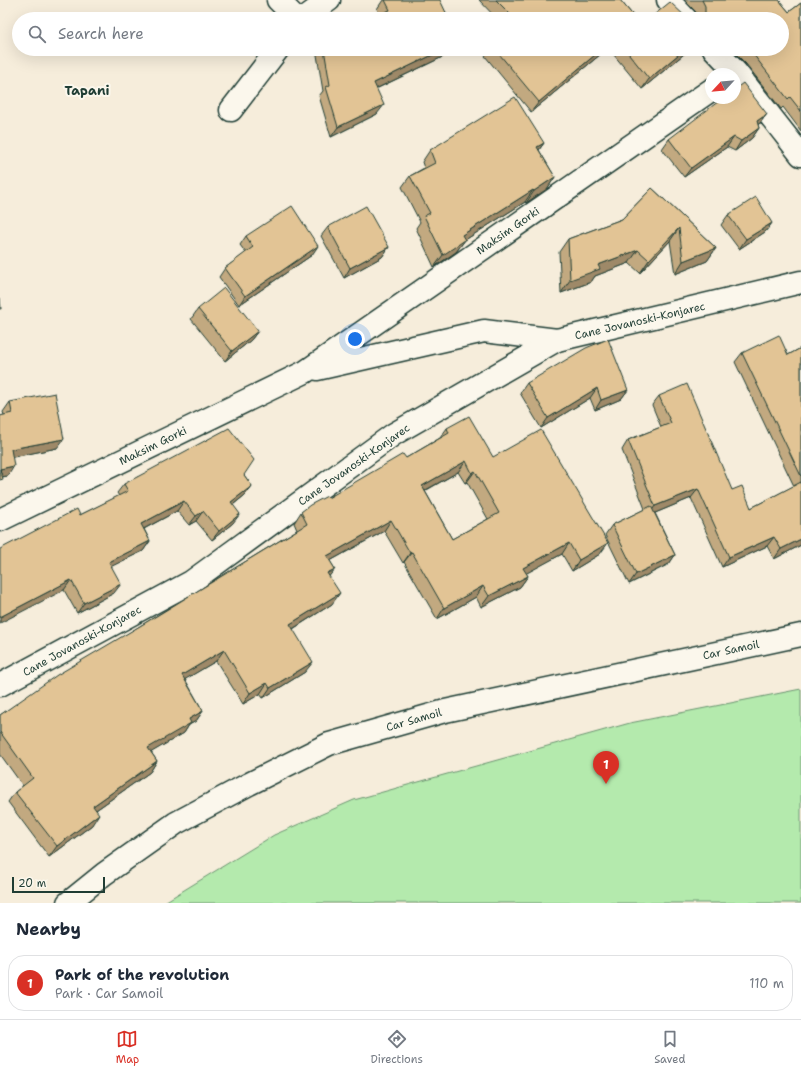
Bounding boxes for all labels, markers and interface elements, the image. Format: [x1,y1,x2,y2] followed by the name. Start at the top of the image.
[12,12,789,56] search box
[26,23,48,45] icon: search
[58,24,144,44] text: Search here
[705,68,741,104] north arrow
[65,82,109,99] district label: Tapani
[473,204,543,258] street label: Maksim Gorki
[573,299,707,343] street label: Cane Jovanoski-Konjarec
[345,329,365,349] your location
[295,420,413,509] street label: Cane Jovanoski-Konjarec
[117,423,189,469] street label: Maksim Gorki
[20,602,144,680] street label: Cane Jovanoski-Konjarec
[701,637,761,663] street label: Car Samoil
[384,705,444,735] street label: Car Samoil
[593,751,619,784] pin: 1
[12,875,105,894] scale bar
[18,876,46,891] text: 20 m
[16,918,81,940] text: Nearby
[55,965,229,985] text: Park of the revolution
[27,975,33,992] text: 1
[749,975,784,992] text: 110 m
[55,985,163,1002] text: Park · Car Samoil
[116,1028,139,1067] tab: Map
[370,1028,423,1067] tab: Directions
[654,1028,685,1067] tab: Saved

